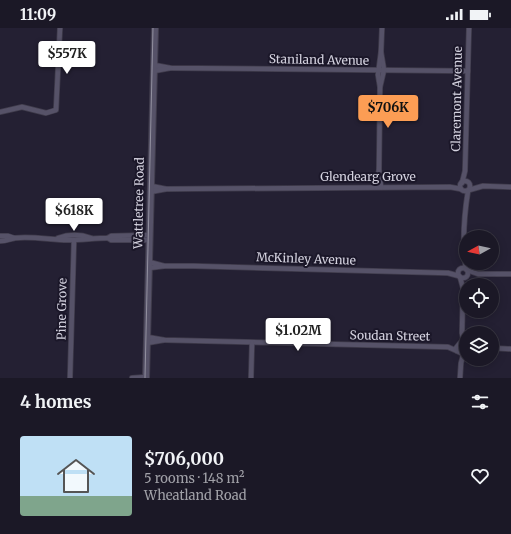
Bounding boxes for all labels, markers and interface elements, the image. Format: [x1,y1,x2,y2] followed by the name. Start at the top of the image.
[20,5,56,24] text: 11:09
[39,41,95,75] pin: $557K
[47,45,87,62] text: $557K
[448,46,465,152] street label: Claremont Avenue
[269,51,369,68] street label: Staniland Avenue
[360,95,416,129] pin: $706K
[367,99,409,116] text: $706K
[130,157,147,250] street label: Wattletree Road
[320,169,416,184] street label: Glendearg Grove
[46,198,102,232] pin: $618K
[55,202,93,219] text: $618K
[459,230,499,270] north arrow
[459,230,499,366] map controls
[256,249,356,268] street label: McKinley Avenue
[53,278,70,340] street label: Pine Grove
[459,278,499,318] button: locate
[265,318,331,352] pin: $1.02M
[275,322,321,339] text: $1.02M
[459,326,499,366] button: layers
[350,327,431,344] street label: Soudan Street
[20,391,91,413] text: 4 homes
[469,391,491,413] icon: filters
[144,448,224,470] text: $706,000
[52,452,100,500] icon: home
[469,465,491,487] icon: heart
[144,470,244,487] text: 5 rooms · 148 m²
[144,487,247,504] text: Wheatland Road

